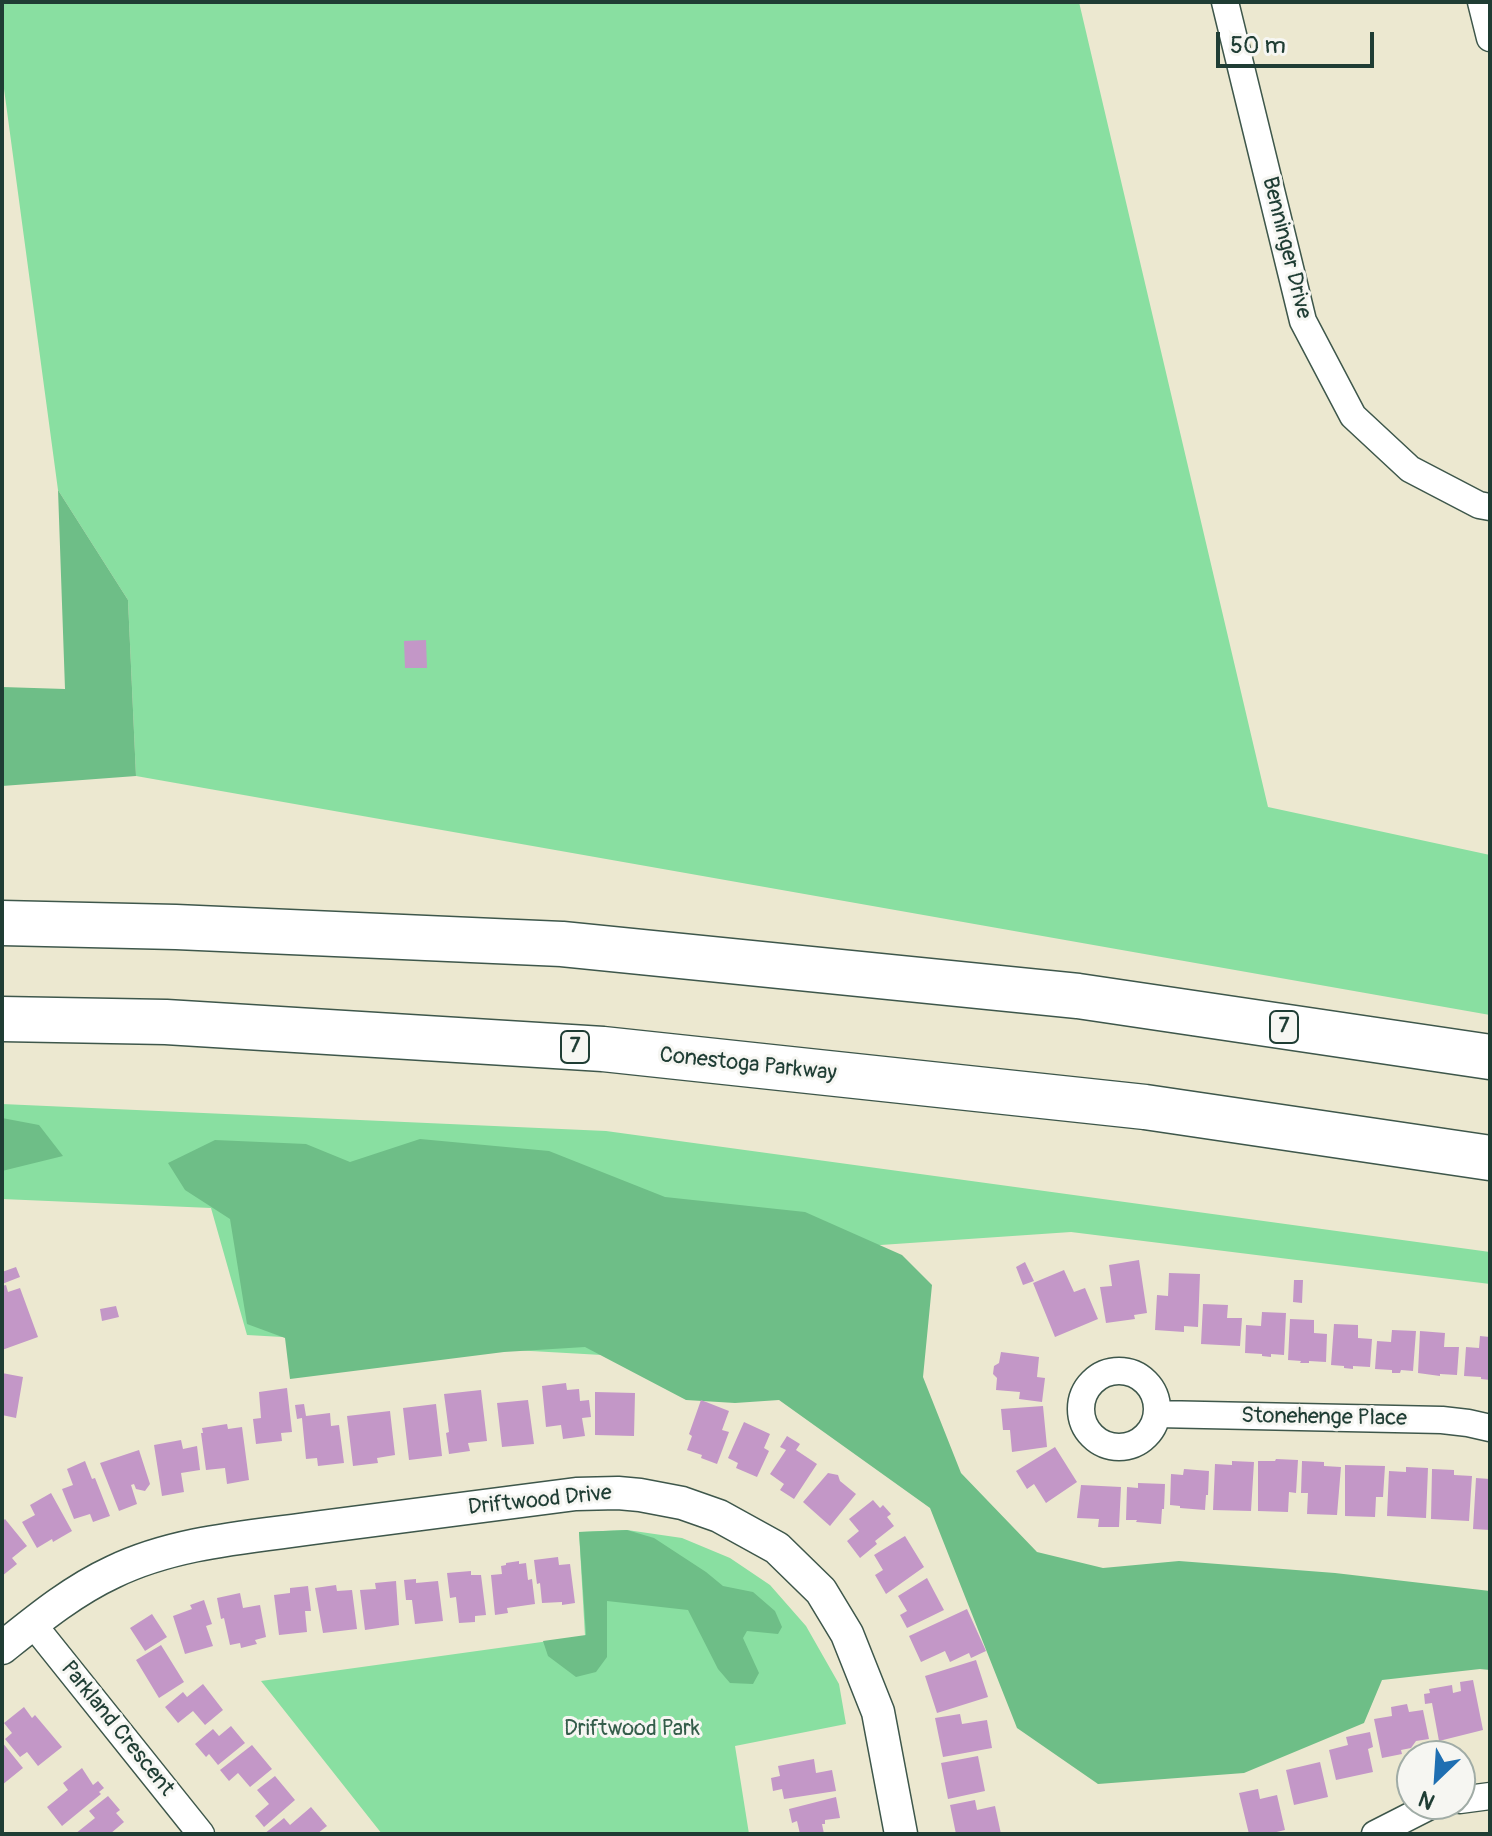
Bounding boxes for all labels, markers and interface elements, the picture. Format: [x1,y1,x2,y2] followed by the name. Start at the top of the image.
[1220,16,1378,66] scale bar
[1230,31,1286,60] text: 50 m
[1256,174,1316,322] street label: Benninger Drive
[1270,1011,1298,1043] road number: 7
[561,1031,589,1063] road number: 7
[658,1043,838,1087] street label: Conestoga Parkway
[1241,1403,1407,1433] street label: Stonehenge Place
[467,1480,613,1522] street label: Driftwood Drive
[55,1656,179,1802] street label: Parkland Crescent
[564,1716,700,1742] park label: Driftwood Park
[1396,1740,1476,1820] north arrow
[1414,1784,1439,1816] text: N

